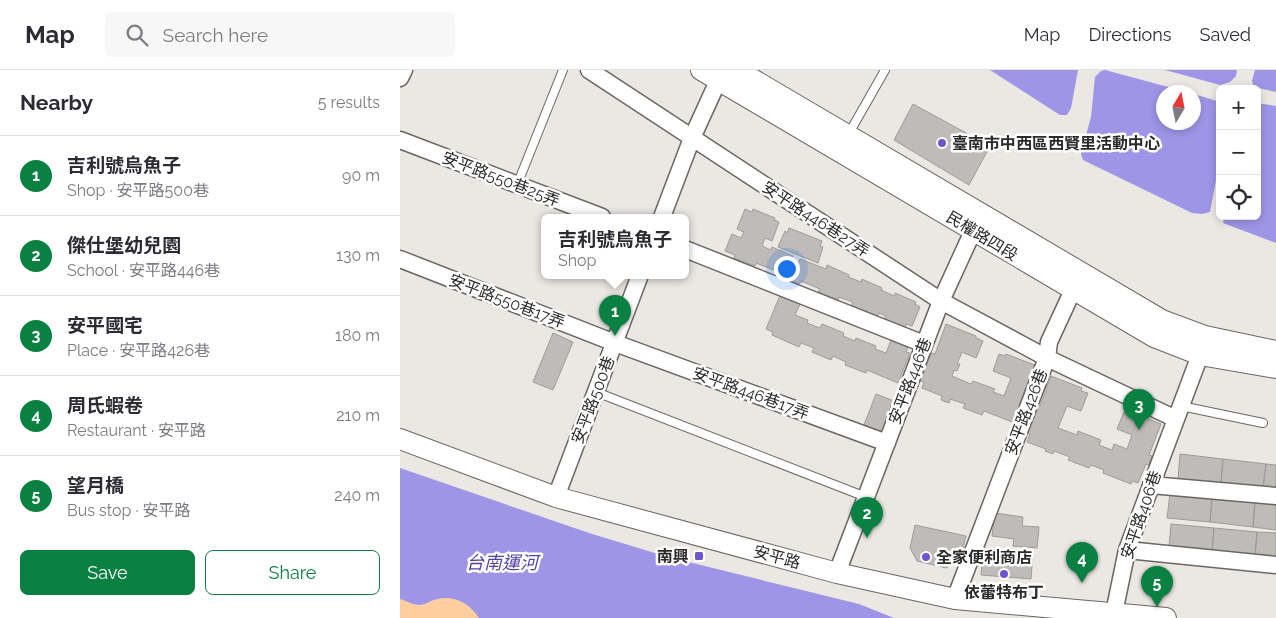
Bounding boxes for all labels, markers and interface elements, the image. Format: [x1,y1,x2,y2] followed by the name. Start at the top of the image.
[105,12,455,57] search box
[25,20,75,49] text: Map
[123,21,151,49] icon: search
[163,24,268,46] text: Search here
[1024,24,1060,45] text: Map
[1088,24,1172,45] text: Directions
[1200,24,1251,45] text: Saved
[1156,85,1201,130] north arrow
[1216,85,1261,220] map controls
[1216,85,1261,130] button: +
[20,90,93,115] text: Nearby
[318,93,380,112] text: 5 results
[1216,130,1261,175] button: −
[952,134,1160,153] place label: 臺南市中西區西賢里活動中心
[936,137,948,149] marker: 臺南市中西區西賢里活動中心
[440,148,562,210] street label: 安平路550巷25弄
[67,154,181,176] text: 吉利號烏魚子
[32,166,40,185] text: 1
[342,166,380,185] text: 90 m
[1216,175,1261,220] button: locate
[759,177,873,261] street label: 安平路446巷27弄
[67,181,209,200] text: Shop · 安平路500巷
[943,207,1021,265] street label: 民權路四段
[541,214,689,279] popup
[558,228,672,250] text: 吉利號烏魚子
[67,234,181,256] text: 傑仕堡幼兒園
[31,246,41,265] text: 2
[336,246,380,265] text: 130 m
[558,251,596,270] text: Shop
[774,256,800,282] your location
[67,261,220,280] text: School · 安平路446巷
[446,270,568,332] street label: 安平路550巷17弄
[599,295,631,336] pin: 1
[67,314,143,336] text: 安平國宅
[32,326,40,345] text: 3
[335,326,380,345] text: 180 m
[885,335,935,427] street label: 安平路446巷
[67,341,210,360] text: Place · 安平路426巷
[568,354,618,446] street label: 安平路500巷
[690,363,812,423] street label: 安平路446巷17弄
[1001,366,1051,458] street label: 安平路426巷
[1123,389,1155,430] pin: 3
[67,394,143,416] text: 周氏蝦卷
[31,406,41,425] text: 4
[336,406,380,425] text: 210 m
[67,421,206,440] text: Restaurant · 安平路
[1117,468,1165,562] street label: 安平路406巷
[67,474,124,496] text: 望月橋
[32,486,40,505] text: 5
[334,486,380,505] text: 240 m
[851,497,883,538] pin: 2
[67,501,191,520] text: Bus stop · 安平路
[751,542,803,572] street label: 安平路
[1066,542,1098,583] pin: 4
[657,547,689,566] place label: 南興
[936,548,1032,567] place label: 全家便利商店
[20,550,195,595] button: Save
[205,550,380,595] button: Share
[693,550,705,562] marker: 南興
[920,551,932,563] marker: 全家便利商店
[466,552,541,573] water label: 台南運河
[1141,566,1173,607] pin: 5
[998,568,1010,580] marker: 依蕾特布丁
[964,583,1044,602] place label: 依蕾特布丁

